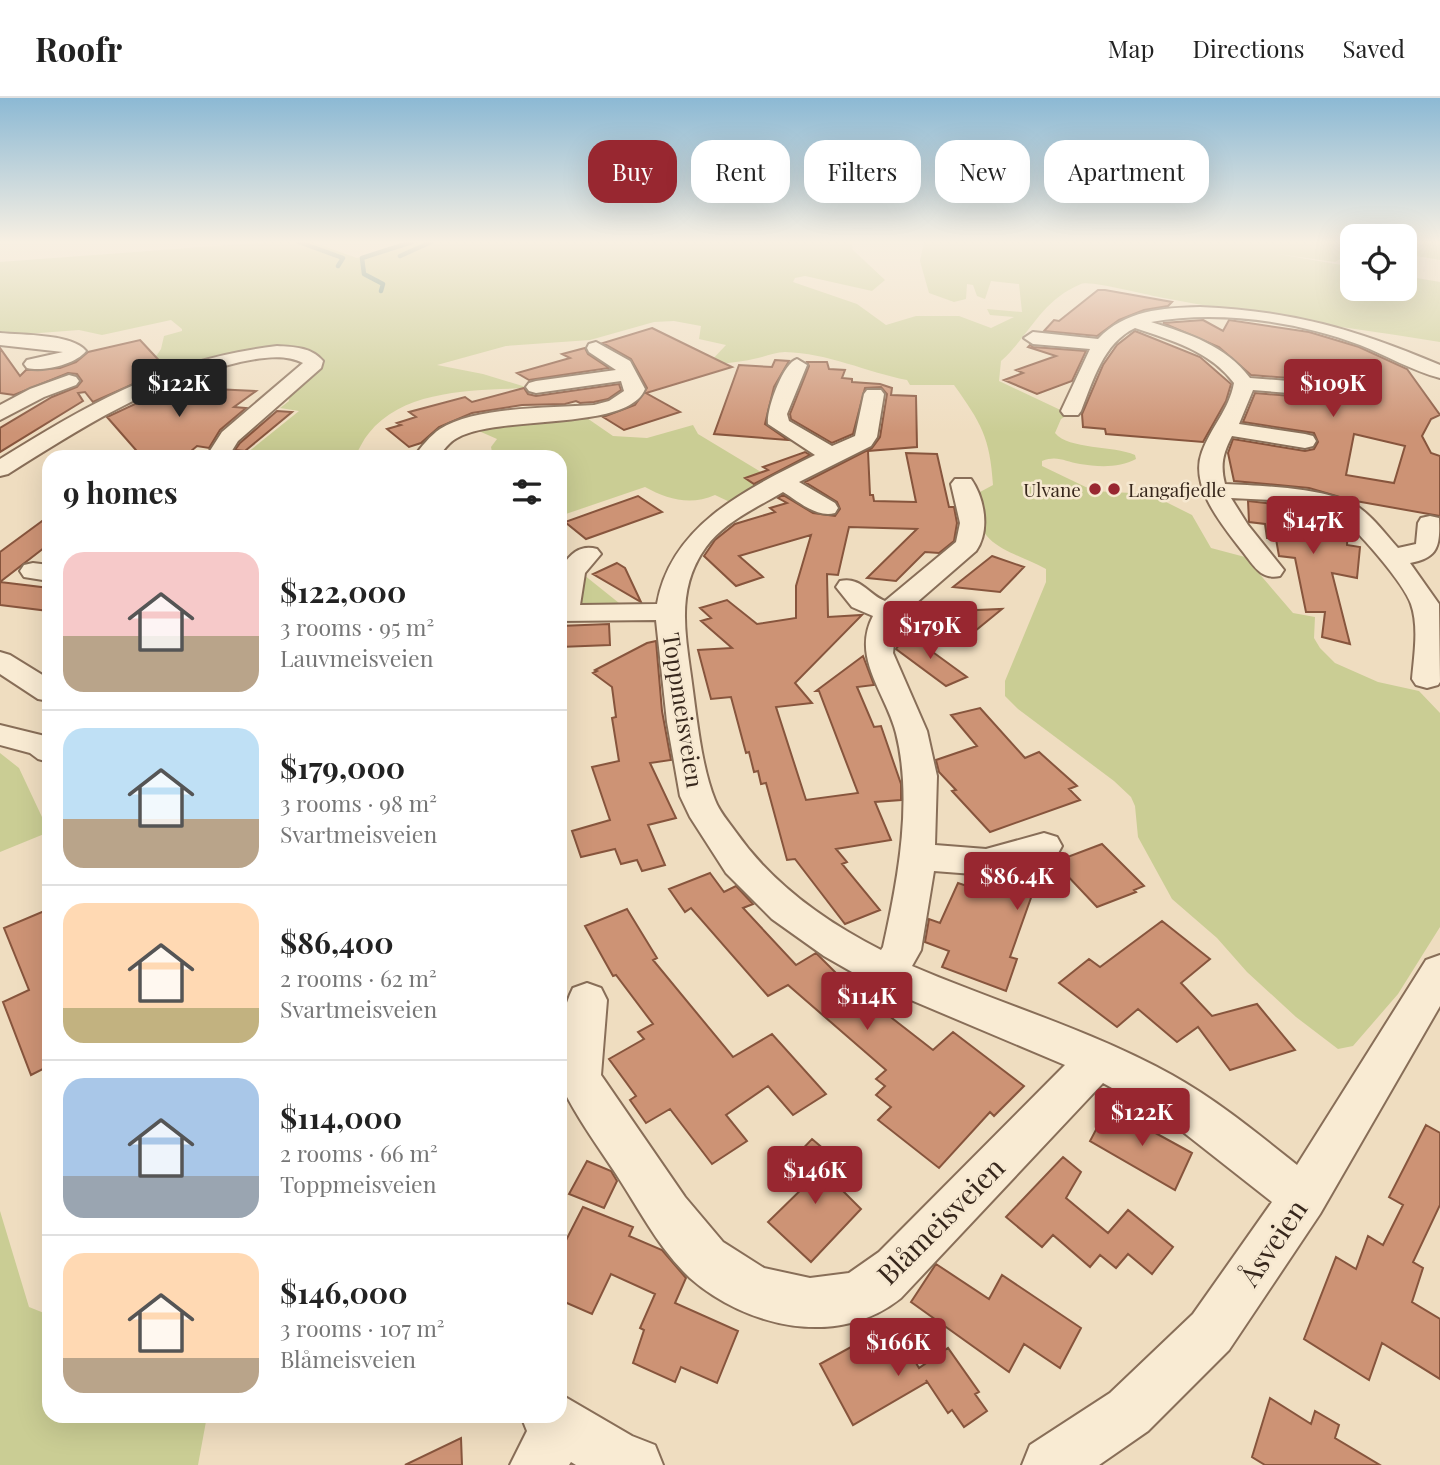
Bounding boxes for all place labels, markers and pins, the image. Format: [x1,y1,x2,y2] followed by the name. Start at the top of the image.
[130,360,228,419] pin: $122K
[1284,360,1382,419] pin: $109K
[1023,476,1081,502] place label: Ulvane
[1128,476,1226,502] place label: Langafjedle
[1087,481,1103,497] marker: Ulvane
[1106,481,1122,497] marker: Langafjedle
[1264,496,1362,556] pin: $147K
[881,602,979,661] pin: $179K
[960,852,1074,912] pin: $86.4K
[818,972,916,1032] pin: $114K
[1093,1088,1191,1148] pin: $122K
[766,1146,864,1206] pin: $146K
[849,1318,947,1378] pin: $166K

